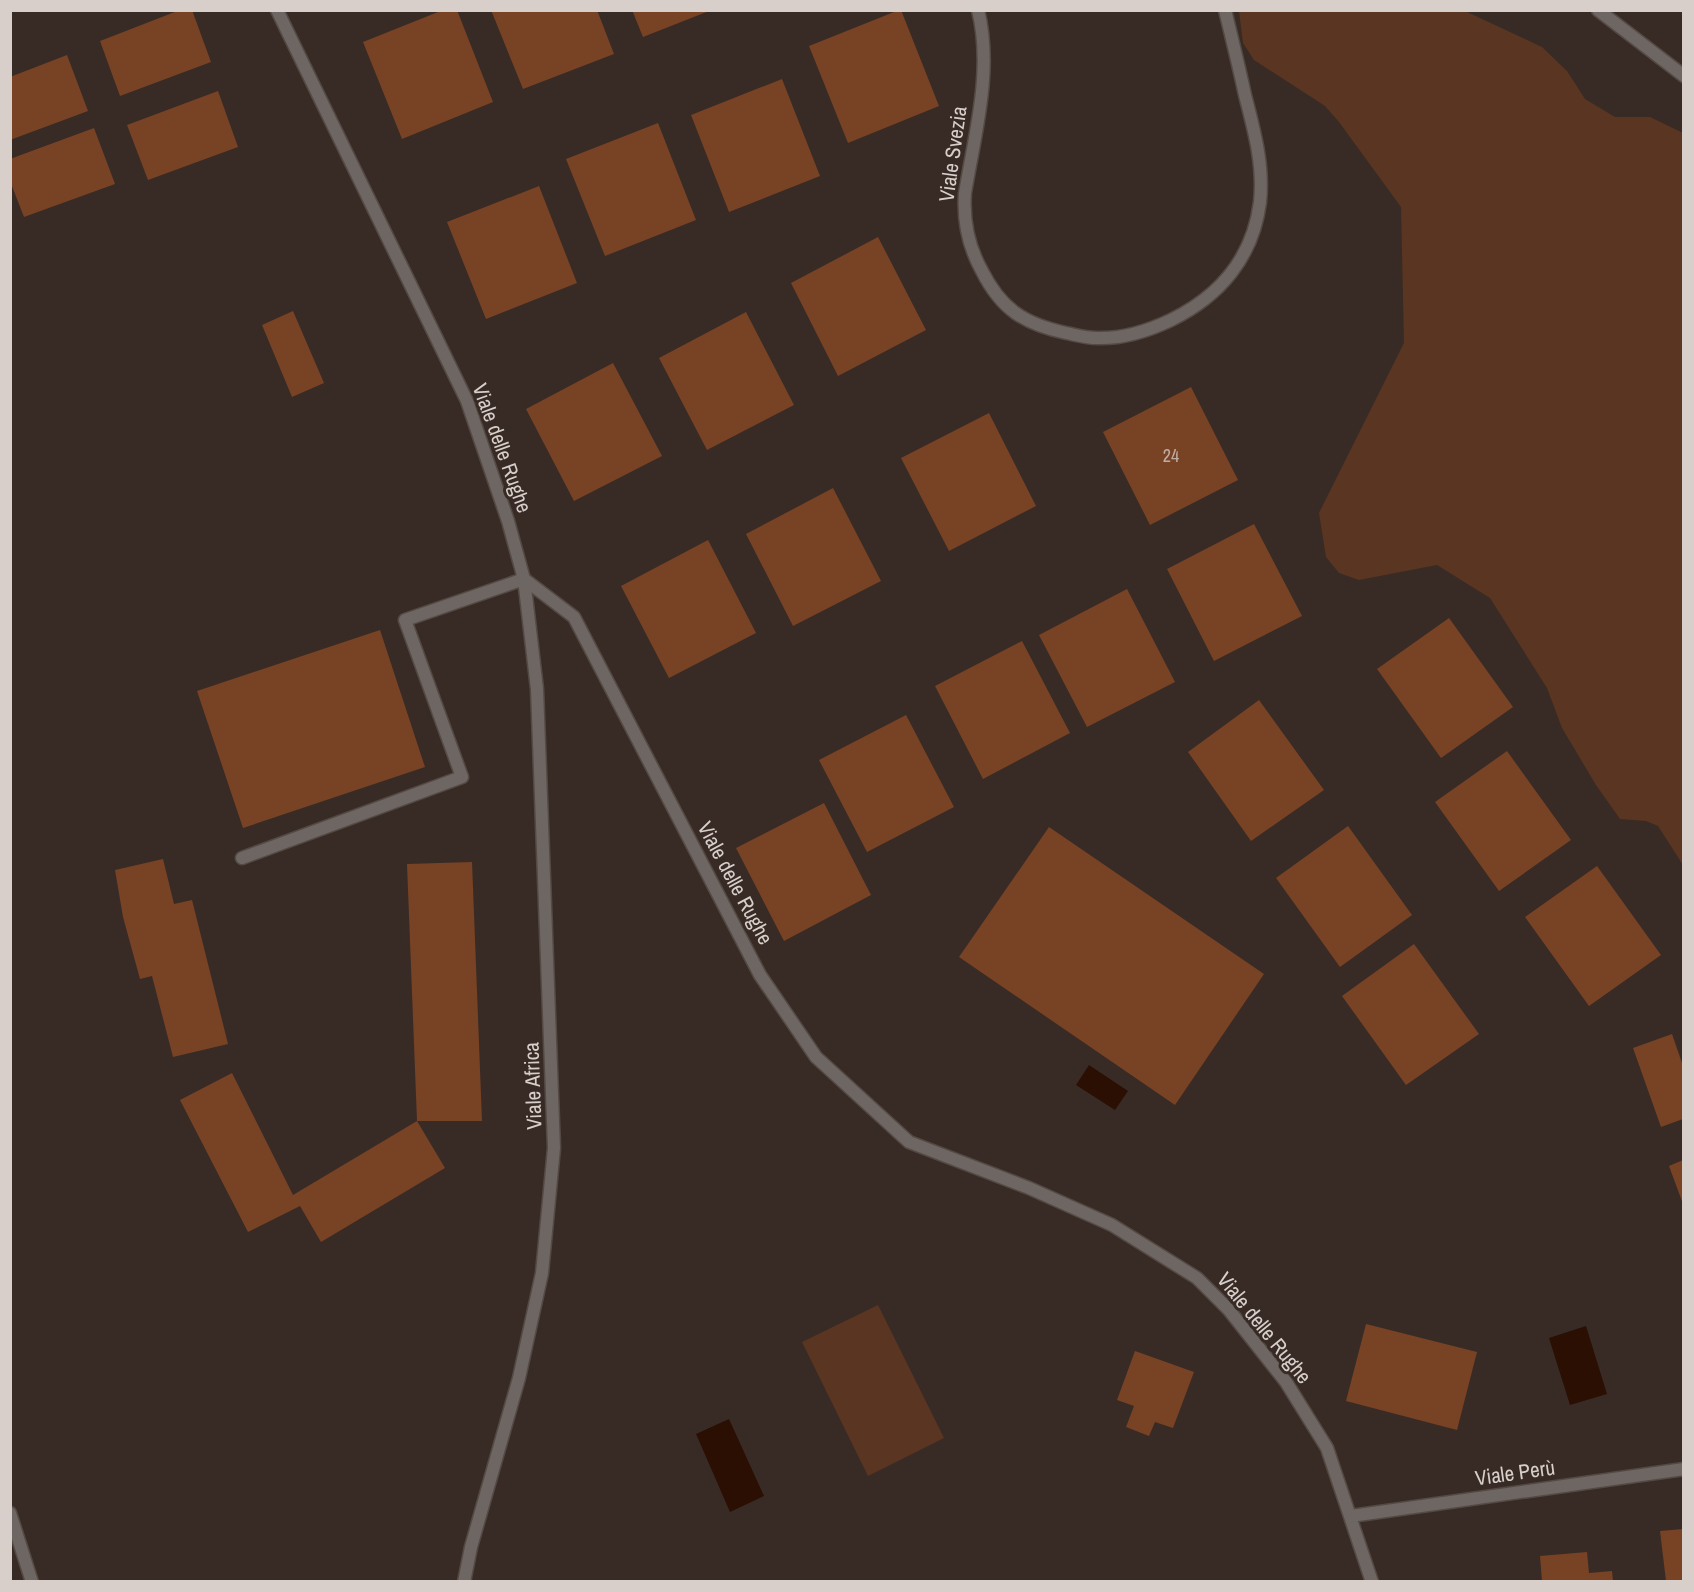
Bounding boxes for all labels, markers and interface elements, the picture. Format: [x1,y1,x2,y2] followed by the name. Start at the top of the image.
[931,104,974,204] street label: Viale Svezia
[466,379,539,517] street label: Viale delle Rughe
[1163,443,1179,468] house number: 24
[691,816,780,949] street label: Viale delle Rughe
[516,1041,549,1130] street label: Viale Africa
[1210,1266,1318,1390] street label: Viale delle Rughe
[1473,1453,1557,1492] street label: Viale Perù

